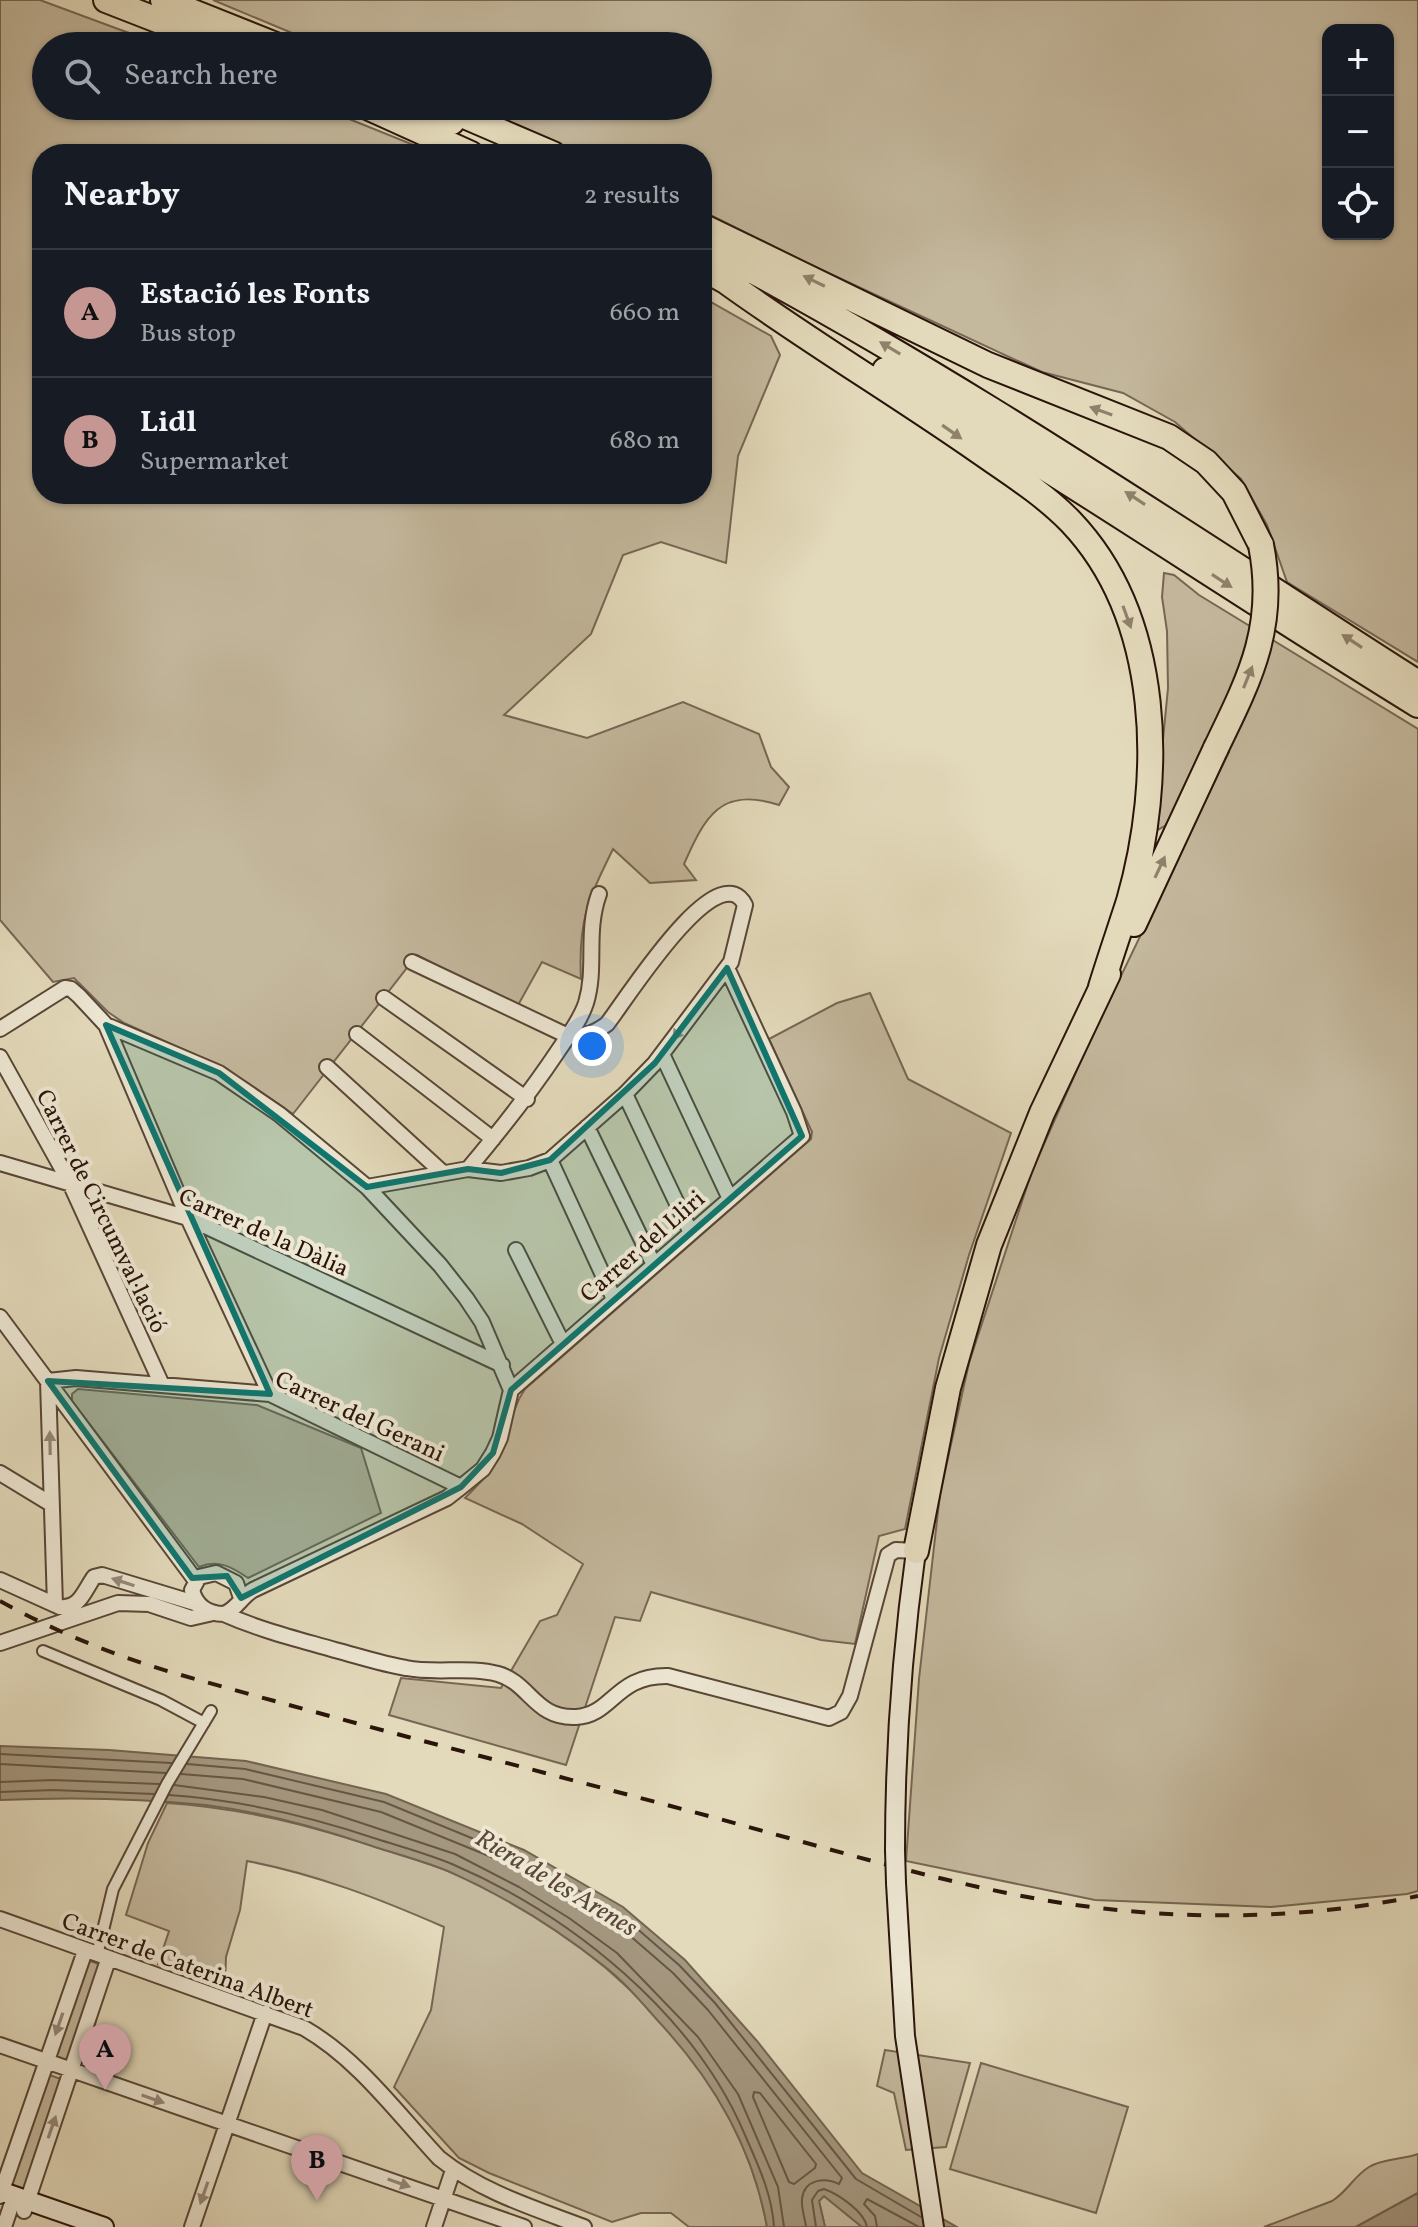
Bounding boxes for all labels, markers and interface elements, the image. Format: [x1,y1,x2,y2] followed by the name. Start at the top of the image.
[1322,24,1394,240] map controls
[1322,24,1394,96] button: +
[32,32,712,120] search box
[60,54,104,98] icon: search
[124,55,278,97] text: Search here
[1322,96,1394,168] button: −
[1322,168,1394,240] button: locate
[64,173,180,220] text: Nearby
[584,178,680,214] text: 2 results
[140,274,371,316] text: Estació les Fonts
[802,274,825,287] one-way arrow
[81,295,99,331] text: A
[610,295,680,331] text: 660 m
[140,316,236,352] text: Bus stop
[878,341,901,355] one-way arrow
[140,402,197,444] text: Lidl
[1089,404,1113,417] one-way arrow
[81,423,99,459] text: B
[610,423,680,459] text: 680 m
[941,424,962,439] one-way arrow
[140,444,289,480] text: Supermarket
[1124,491,1146,506] one-way arrow
[1211,573,1233,588] one-way arrow
[1121,605,1134,629] one-way arrow
[1342,633,1363,648] one-way arrow
[1242,665,1255,689] one-way arrow
[1154,855,1167,879] one-way arrow
[673,1020,689,1040] one-way arrow
[572,1026,612,1066] your location
[26,1084,174,1340] street label: Carrer de Circumval·lació
[172,1181,354,1287] street label: Carrer de la Dàlia
[573,1184,713,1312] street label: Carrer del Lliri
[269,1364,449,1472] street label: Carrer del Gerani
[43,1430,56,1455] one-way arrow
[111,1575,135,1587] one-way arrow
[468,1821,644,1947] water label: Riera de les Arenes
[57,1905,318,2028] street label: Carrer de Caterina Albert
[53,2013,65,2037] one-way arrow
[79,2024,131,2090] pin: A
[141,2094,165,2106] one-way arrow
[47,2114,59,2138] one-way arrow
[291,2135,343,2201] pin: B
[387,2178,411,2190] one-way arrow
[197,2181,209,2205] one-way arrow

